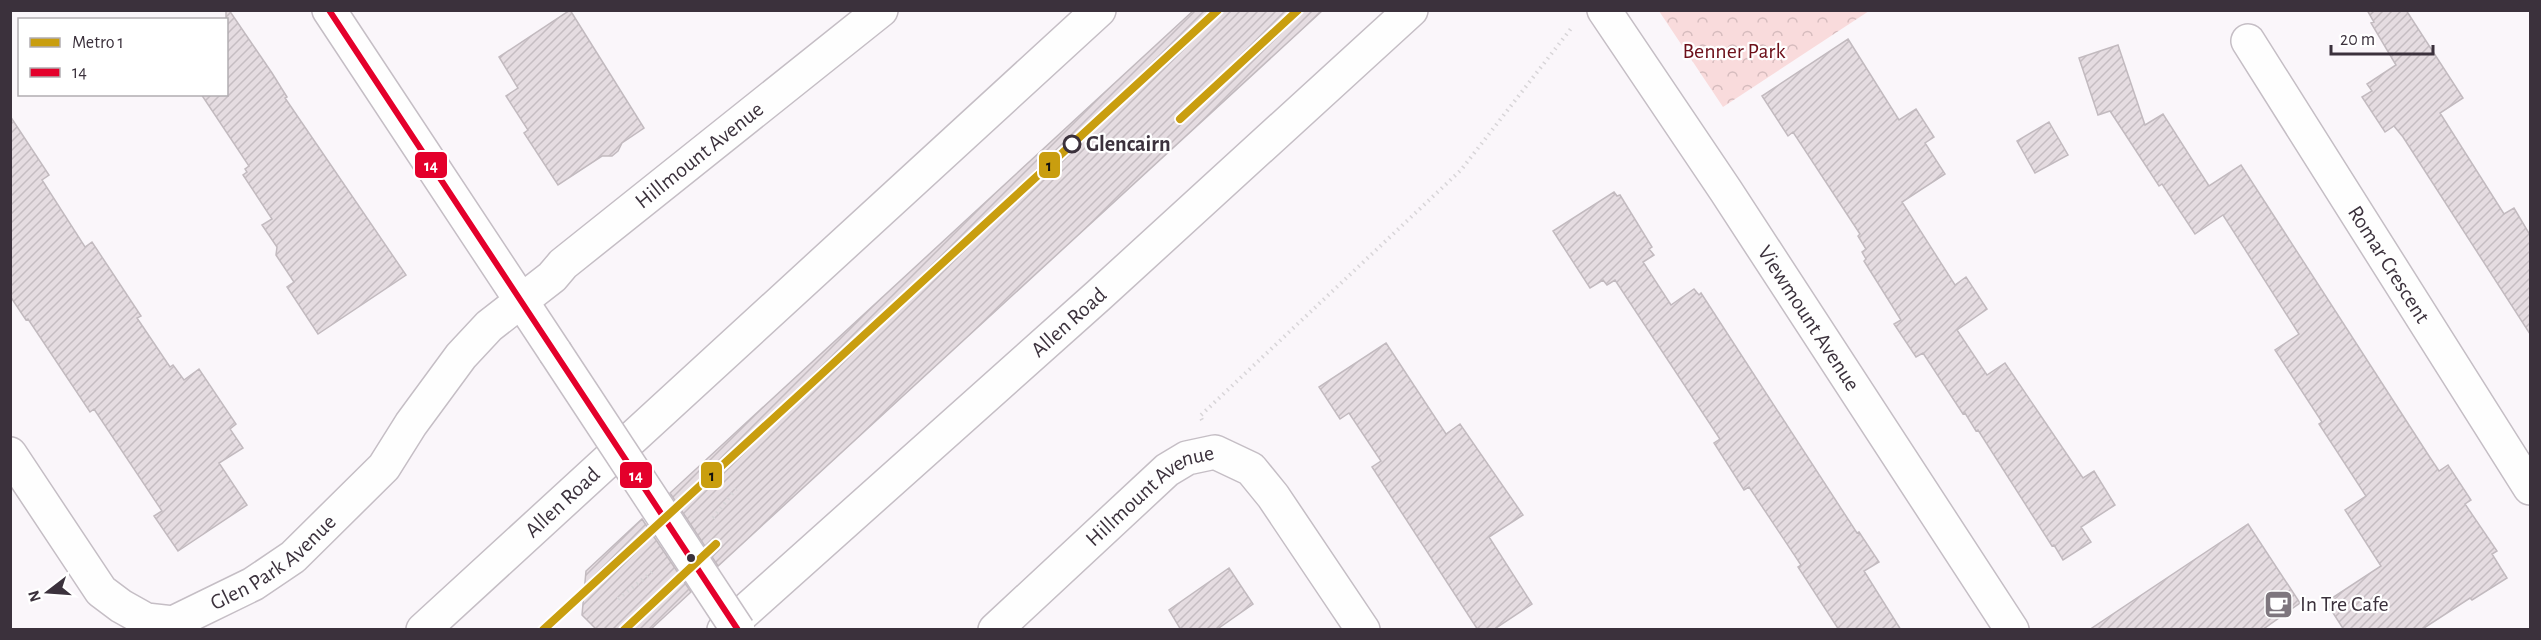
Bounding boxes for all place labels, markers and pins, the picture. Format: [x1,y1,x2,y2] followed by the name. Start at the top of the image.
[1086,133,1171,155] place label: Glencairn
[1063,135,1081,153] marker: Glencairn
[685,552,697,564] unlabelled marker
[2263,588,2295,620] cafe icon: In Tre Cafe
[2300,593,2389,615] place label: In Tre Cafe

